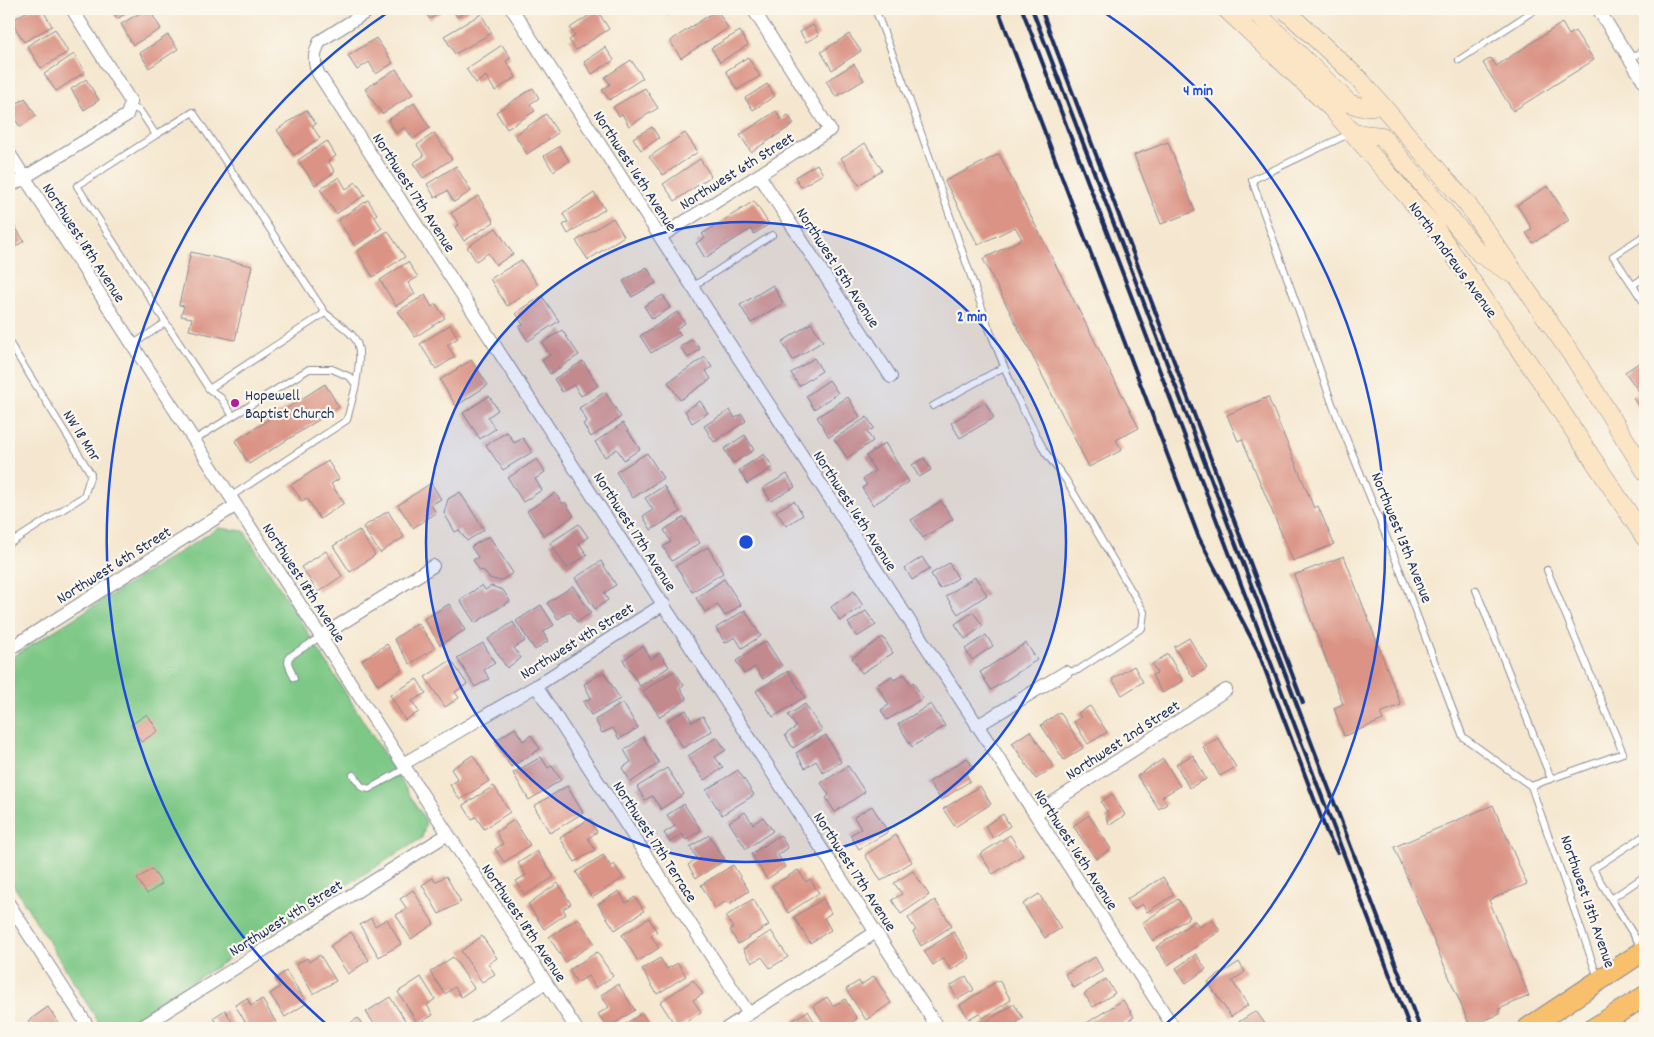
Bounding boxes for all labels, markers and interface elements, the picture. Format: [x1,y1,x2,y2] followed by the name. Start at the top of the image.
[1183,81,1213,103] text: 4 min
[586,106,682,236] street label: Northwest 16th Avenue
[675,127,799,217] street label: Northwest 6th Street
[366,129,460,258] street label: Northwest 17th Avenue
[36,179,130,308] street label: Northwest 18th Avenue
[1402,198,1502,323] street label: North Andrews Avenue
[789,204,885,333] street label: Northwest 15th Avenue
[957,307,987,329] text: 2 min
[245,385,334,426] place label: Hopewell Baptist Church
[229,397,241,409] marker: Hopewell Baptist Church
[56,406,106,467] street label: NW 18 Mnr
[806,446,902,576] street label: Northwest 16th Avenue
[587,468,681,597] street label: Northwest 17th Avenue
[1364,469,1437,607] street label: Northwest 13th Avenue
[256,519,350,648] street label: Northwest 18th Avenue
[52,521,176,611] street label: Northwest 6th Street
[737,533,755,551] centre of rings
[516,598,639,686] street label: Northwest 4th Street
[1062,695,1185,787] street label: Northwest 2nd Street
[606,777,702,908] street label: Northwest 17th Terrace
[1027,785,1123,915] street label: Northwest 16th Avenue
[807,808,901,937] street label: Northwest 17th Avenue
[1553,832,1620,971] street label: Northwest 13th Avenue
[475,860,571,987] street label: Northwest 18th Avenue
[225,875,348,963] street label: Northwest 4th Street

